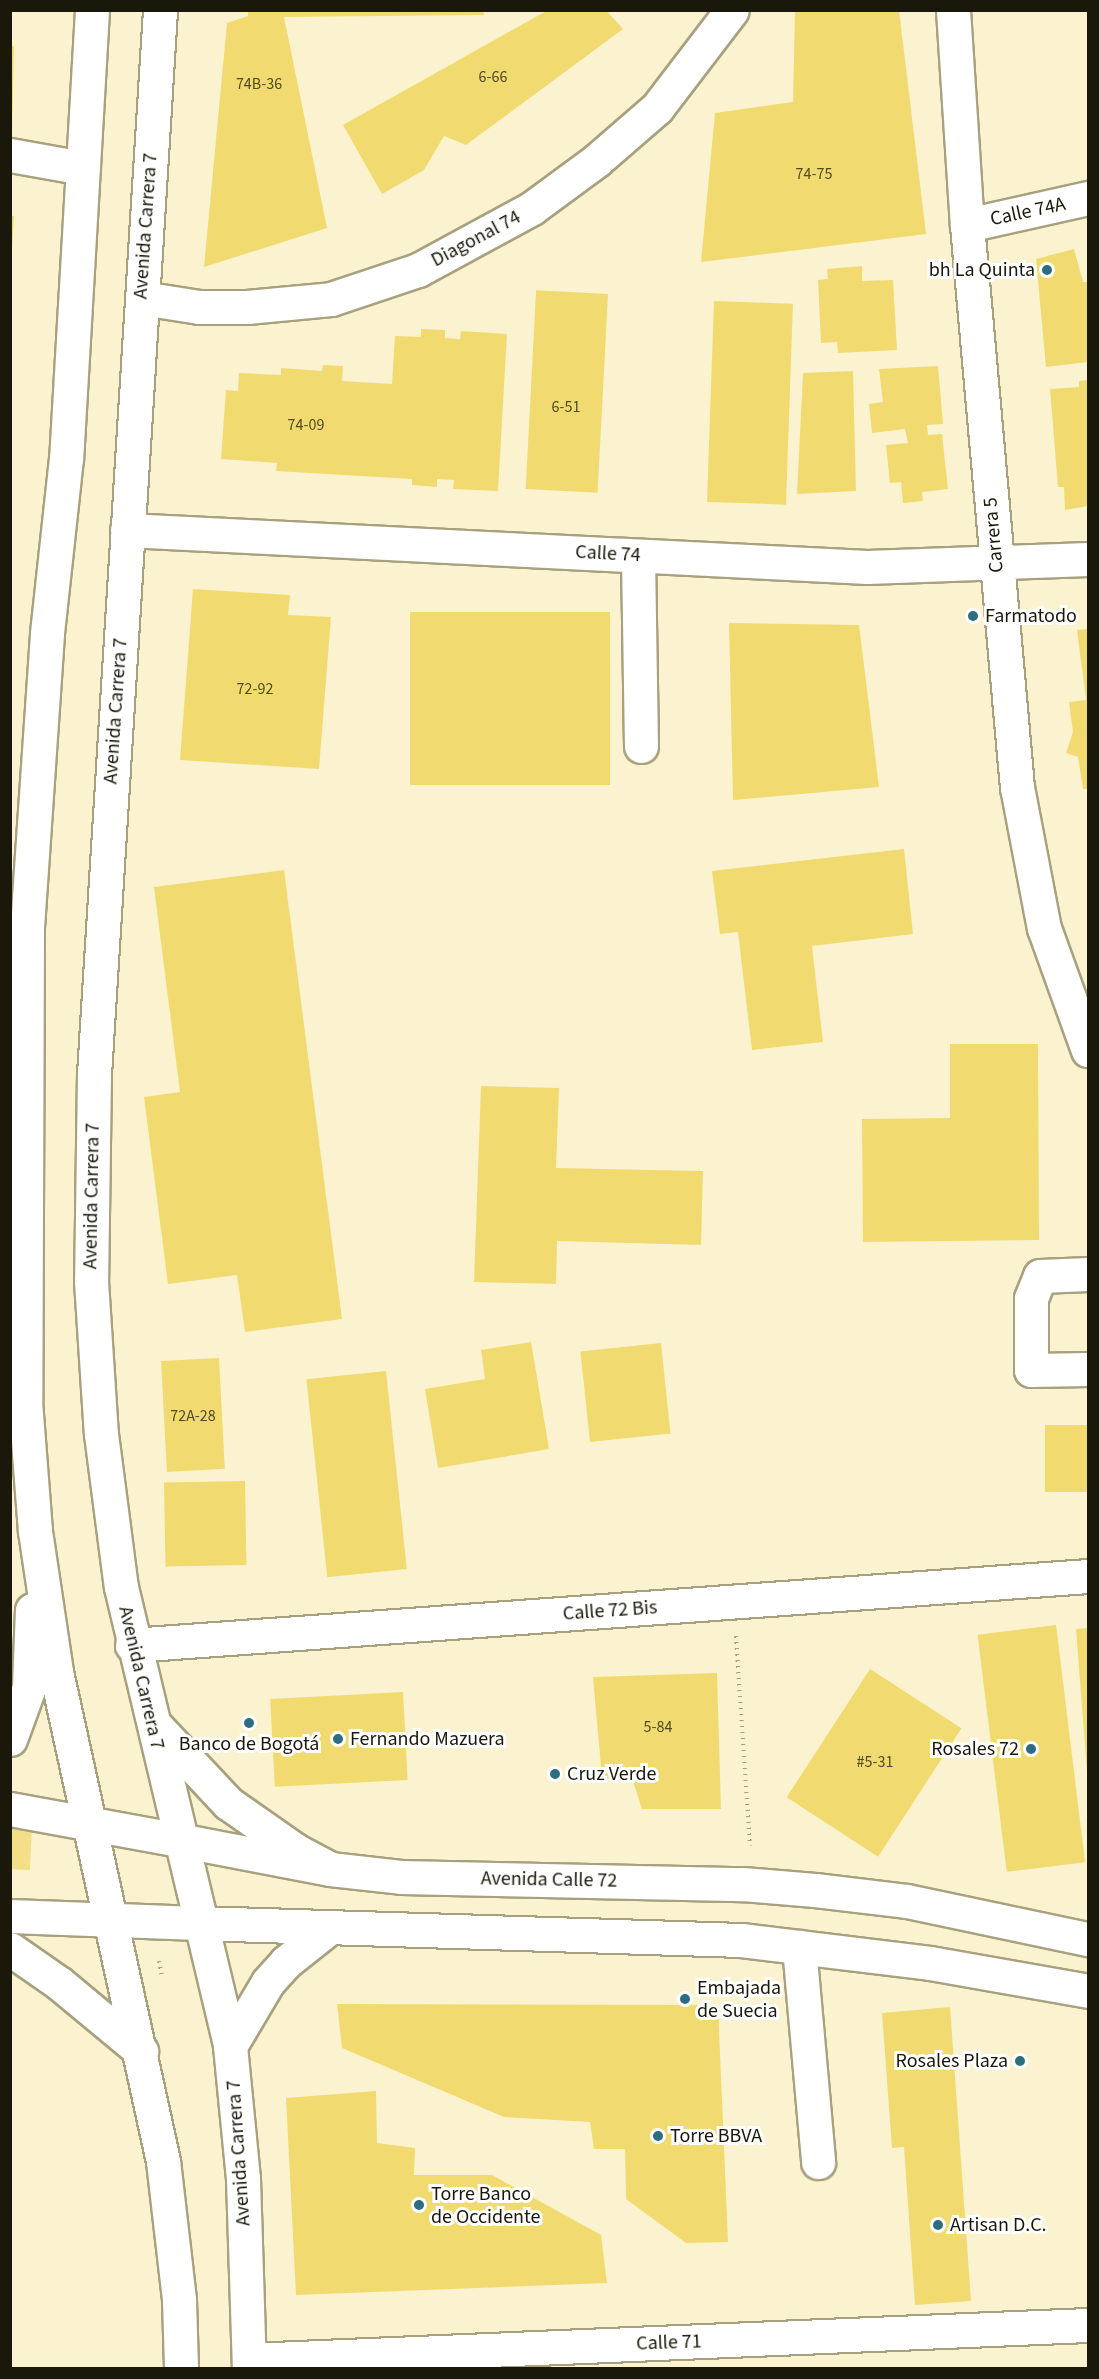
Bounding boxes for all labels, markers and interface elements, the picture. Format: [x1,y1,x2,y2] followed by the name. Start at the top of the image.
[479,67,507,87] house number: 6-66
[236,74,282,94] house number: 74B-36
[129,152,163,300] street label: Avenida Carrera 7
[796,164,832,184] house number: 74-75
[988,192,1068,232] street label: Calle 74A
[427,205,525,273] street label: Diagonal 74
[929,258,1035,282] place label: bh La Quinta
[1040,263,1054,277] marker: bh La Quinta
[552,397,580,417] house number: 6-51
[288,415,324,435] house number: 74-09
[979,496,1009,574] street label: Carrera 5
[575,540,641,568] street label: Calle 74
[985,604,1077,628] place label: Farmatodo
[966,609,980,623] marker: Farmatodo
[99,637,133,785] street label: Avenida Carrera 7
[237,679,273,699] house number: 72-92
[79,1123,105,1269] street label: Avenida Carrera 7
[170,1406,216,1426] house number: 72A-28
[562,1596,658,1626] street label: Calle 72 Bis
[113,1604,169,1752] street label: Avenida Carrera 7
[242,1716,256,1730] marker: Banco de Bogotá
[644,1717,672,1737] house number: 5-84
[350,1727,505,1751] place label: Fernando Mazuera
[179,1732,319,1756] place label: Banco de Bogotá
[331,1732,345,1746] marker: Fernando Mazuera
[931,1737,1019,1761] place label: Rosales 72
[1024,1742,1038,1756] marker: Rosales 72
[857,1752,893,1772] house number: #5-31
[567,1762,656,1786] place label: Cruz Verde
[548,1767,562,1781] marker: Cruz Verde
[481,1867,617,1893] street label: Avenida Calle 72
[697,1976,781,2023] place label: Embajada de Suecia
[678,1992,692,2006] marker: Embajada de Suecia
[896,2049,1008,2073] place label: Rosales Plaza
[1013,2054,1027,2068] marker: Rosales Plaza
[222,2079,256,2227] street label: Avenida Carrera 7
[670,2124,762,2148] place label: Torre BBVA
[651,2129,665,2143] marker: Torre BBVA
[431,2182,540,2229] place label: Torre Banco de Occidente
[412,2198,426,2212] marker: Torre Banco de Occidente
[950,2213,1047,2237] place label: Artisan D.C.
[931,2218,945,2232] marker: Artisan D.C.
[636,2330,702,2356] street label: Calle 71

